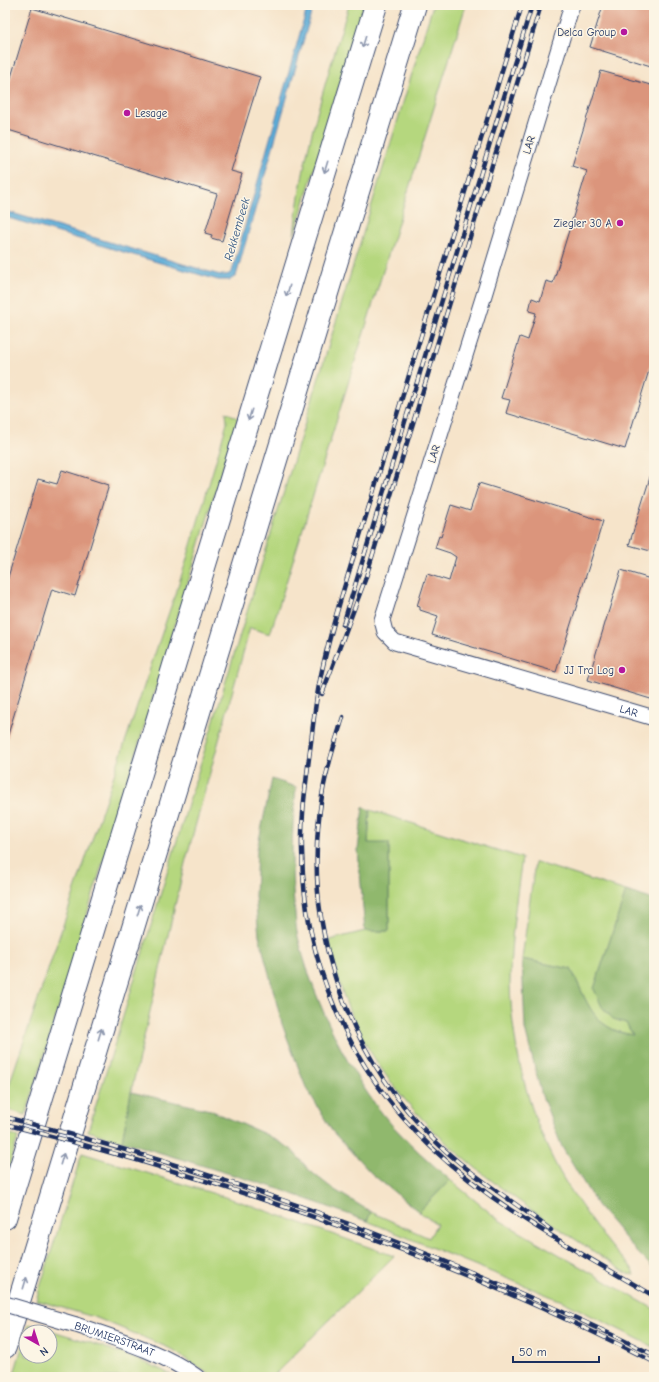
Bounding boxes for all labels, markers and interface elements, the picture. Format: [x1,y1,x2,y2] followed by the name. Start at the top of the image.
[557,26,616,39] place label: Delca Group
[619,27,629,37] marker: Delca Group
[360,36,367,49] one-way arrow
[135,107,168,120] place label: Lesage
[122,108,132,118] marker: Lesage
[520,134,538,156] street label: LAR
[322,160,329,173] one-way arrow
[221,196,253,262] water label: Rekkembeek
[553,217,613,230] place label: Ziegler 30 A
[615,218,625,228] marker: Ziegler 30 A
[284,284,291,297] one-way arrow
[246,409,253,422] one-way arrow
[425,443,443,465] street label: LAR
[564,664,614,677] place label: JJ Tra Log
[617,665,627,675] marker: JJ Tra Log
[618,702,640,720] street label: LAR
[135,904,143,916] one-way arrow
[97,1028,104,1041] one-way arrow
[59,1152,66,1165] one-way arrow
[22,1277,29,1290] one-way arrow
[73,1319,157,1359] street label: BRUMIERSTRAAT
[18,1324,58,1364] north arrow
[513,1338,599,1364] scale bar
[37,1344,51,1359] text: N
[519,1345,547,1359] text: 50 m

